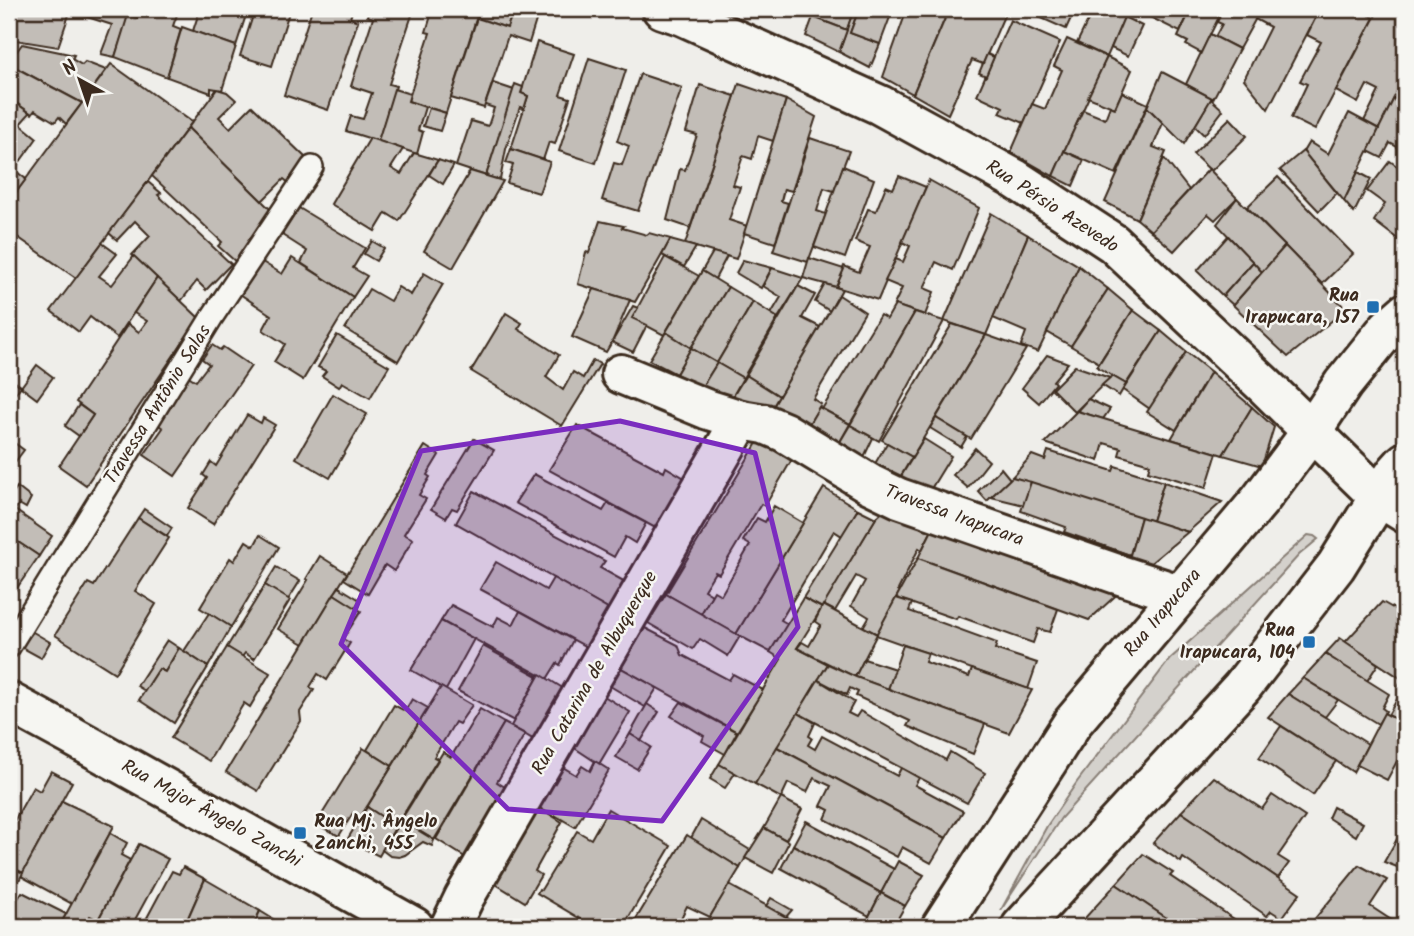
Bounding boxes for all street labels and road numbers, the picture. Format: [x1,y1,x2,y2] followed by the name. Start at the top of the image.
[979,153,1125,261] street label: Rua Pérsio Azevedo
[97,319,219,491] street label: Travessa Antônio Salas
[880,477,1028,555] street label: Travessa Irapucara
[1117,562,1209,664] street label: Rua Irapucara
[524,565,666,781] street label: Rua Catarina de Albuquerque
[115,752,308,877] street label: Rua Major Ângelo Zanchi

